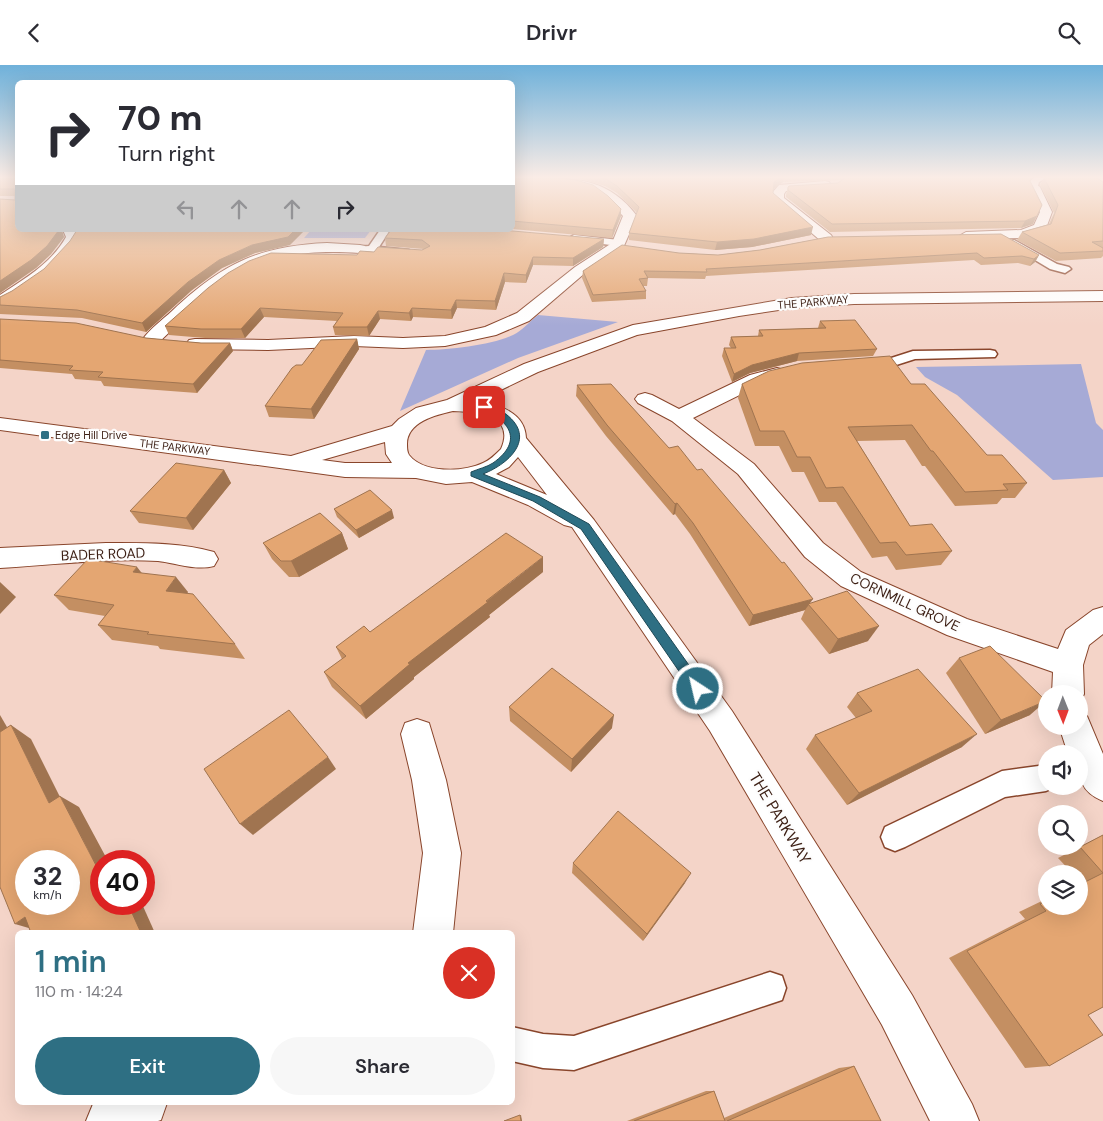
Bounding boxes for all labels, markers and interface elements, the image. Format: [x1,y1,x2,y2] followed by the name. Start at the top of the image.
[526,18,577,47] text: Drivr
[20,19,48,47] icon: back
[1055,19,1083,47] icon: search
[118,95,202,141] text: 70 m
[35,100,100,165] icon: right
[118,139,215,168] text: Turn right
[172,195,200,223] icon: left
[225,195,253,223] icon: ahead
[278,195,306,223] icon: ahead
[331,195,359,223] icon: right
[777,292,850,312] street label: THE PARKWAY
[463,386,505,428] pin
[470,393,498,421] icon: arrive
[55,428,127,442] place label: Edge Hill Drive
[39,429,51,441] marker: Edge Hill Drive
[139,436,212,458] street label: THE PARKWAY
[60,544,146,564] street label: BADER ROAD
[847,569,963,635] street label: CORNMILL GROVE
[671,662,723,714] position arrow
[1038,685,1088,735] north arrow
[1038,685,1088,915] map controls
[1038,745,1088,795] button: sound
[744,768,816,868] street label: THE PARKWAY
[1038,805,1088,855] button: search
[90,850,155,915] speed limit sign: 40
[33,860,62,893] text: 32
[1038,865,1088,915] button: layers
[33,887,62,903] text: km/h
[35,942,107,981] text: 1 min
[443,947,495,999] button: close
[35,981,123,1002] text: 110 m · 14:24
[35,1037,260,1095] button: Exit
[270,1037,495,1095] button: Share

